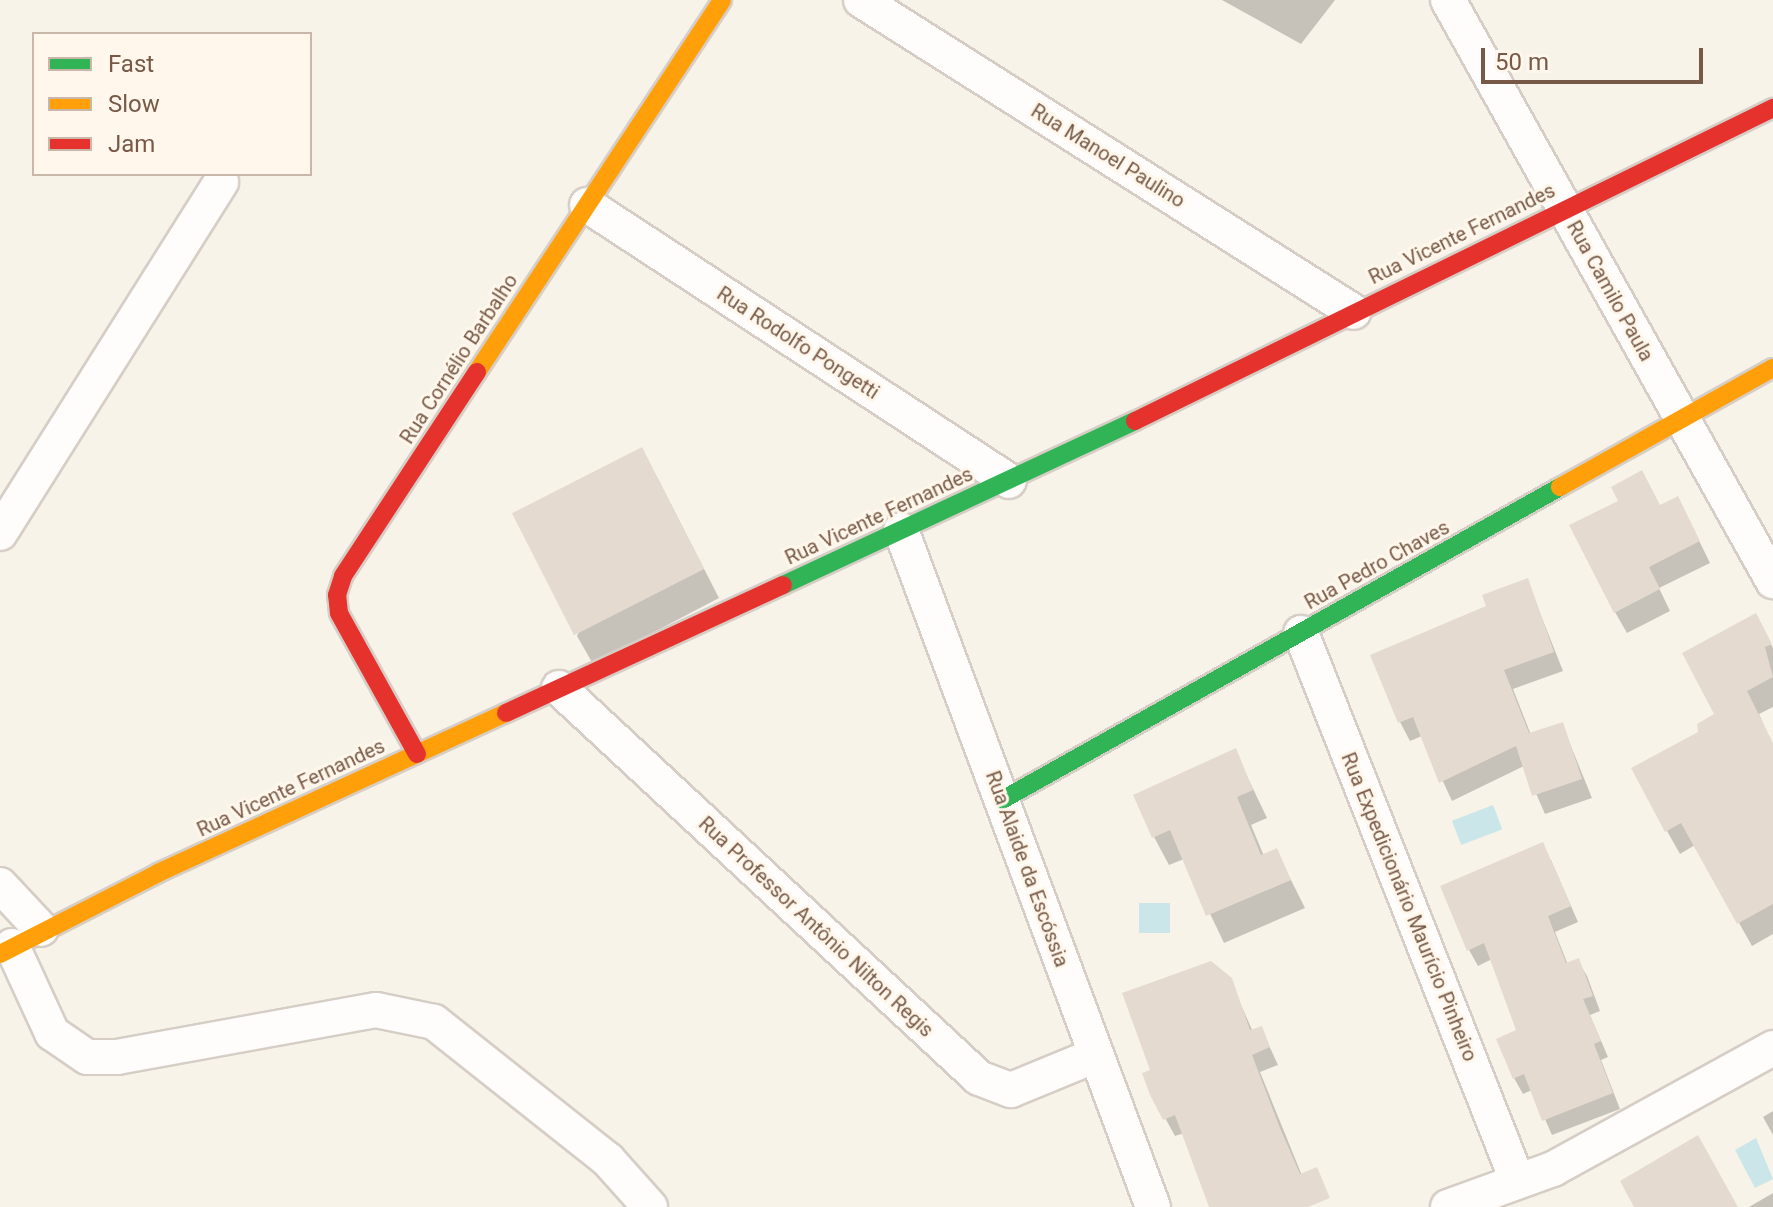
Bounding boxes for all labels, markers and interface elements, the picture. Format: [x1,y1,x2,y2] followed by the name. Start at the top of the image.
[32,32,312,176] legend
[1485,32,1707,82] scale bar
[1495,48,1549,76] text: 50 m
[108,50,154,78] text: Fast
[108,90,160,118] text: Slow
[1027,99,1189,213] street label: Rua Manoel Paulino
[108,130,155,158] text: Jam
[1365,178,1559,290] street label: Rua Vicente Fernandes
[1561,217,1659,365] street label: Rua Camilo Paula
[395,270,523,448] street label: Rua Cornélio Barbalho
[712,282,884,404] street label: Rua Rodolfo Pongetti
[781,462,977,570] street label: Rua Vicente Fernandes
[1300,515,1454,615] street label: Rua Pedro Chaves
[193,734,389,842] street label: Rua Vicente Fernandes
[1336,749,1482,1065] street label: Rua Expedicionário Maurício Pinheiro
[980,768,1074,970] street label: Rua Alaide da Escóssia
[694,812,938,1042] street label: Rua Professor Antônio Nilton Regis

